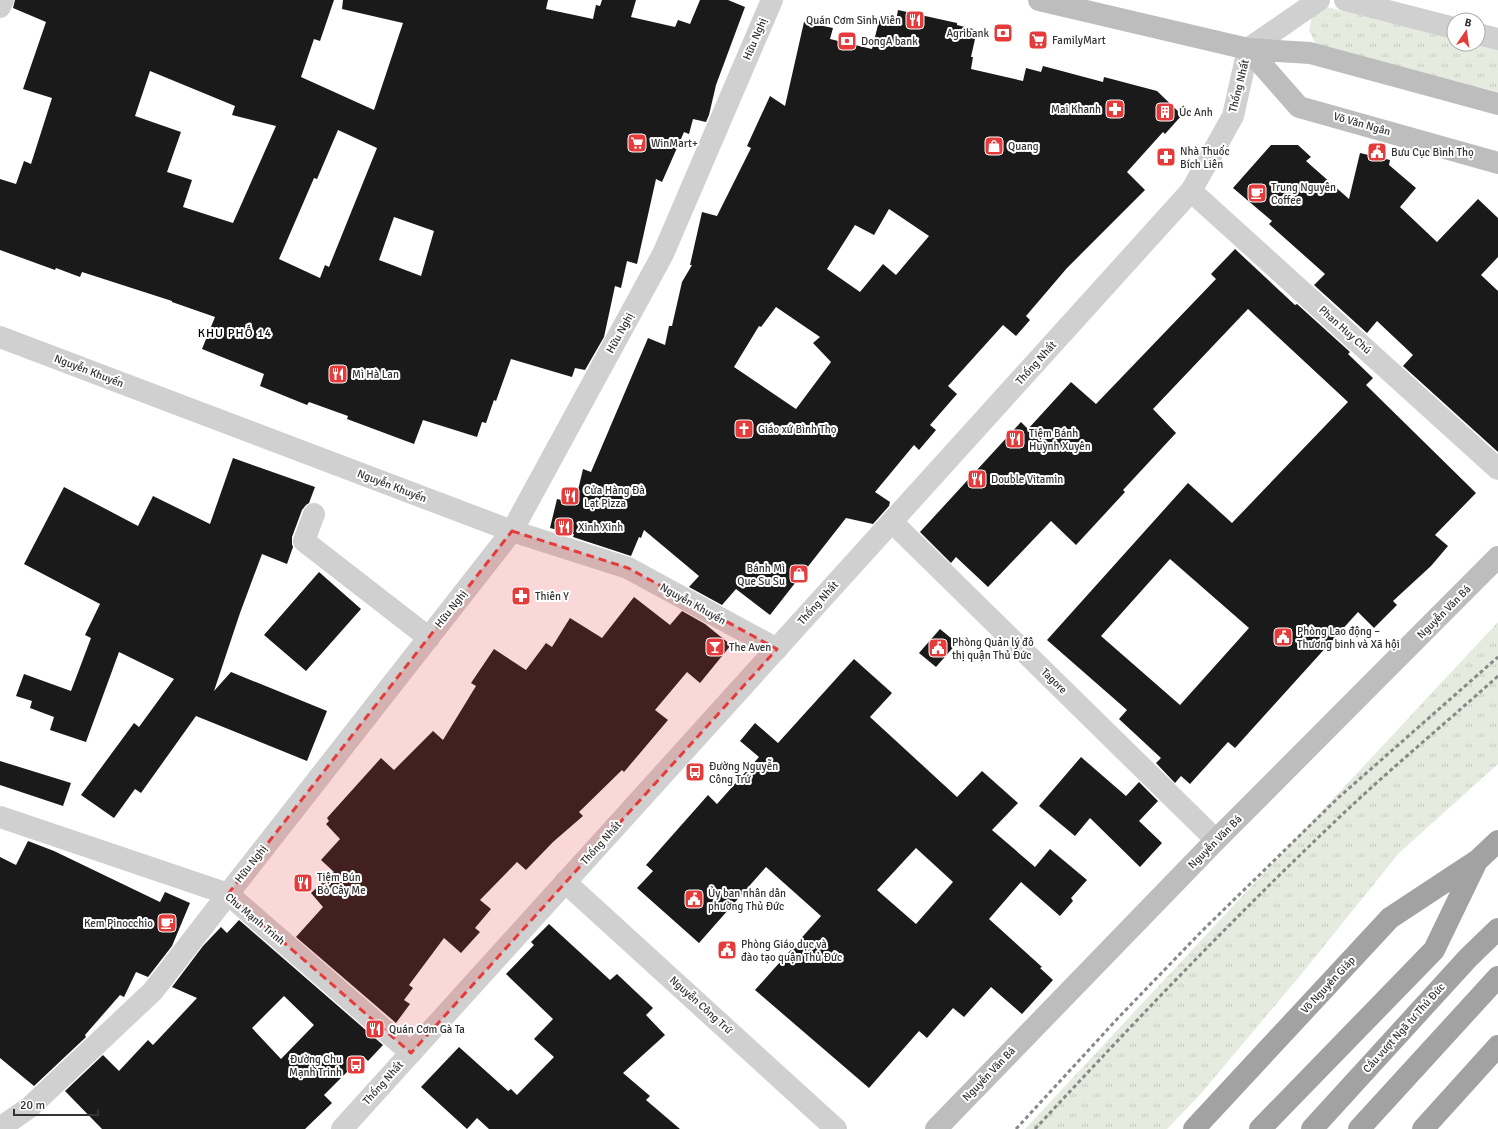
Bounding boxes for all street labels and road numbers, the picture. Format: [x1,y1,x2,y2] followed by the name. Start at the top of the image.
[740,16,770,62] street label: Hữu Nghị
[1225,58,1252,114] street label: Thống Nhất
[1332,110,1392,138] street label: Võ Văn Ngân
[1316,303,1374,357] street label: Phan Huy Chú
[604,310,636,356] street label: Hữu Nghị
[1012,338,1059,387] street label: Thống Nhất
[52,351,126,390] street label: Nguyễn Khuyến
[355,466,429,505] street label: Nguyễn Khuyến
[794,578,841,627] street label: Thống Nhất
[658,580,729,627] street label: Nguyễn Khuyến
[1414,582,1474,641] street label: Nguyễn Văn Bá
[432,588,470,630] street label: Hữu Nghị
[1038,666,1070,696] street label: Tagore
[1185,812,1245,871] street label: Nguyễn Văn Bá
[577,818,624,867] street label: Thống Nhất
[232,843,270,885] street label: Hữu Nghị
[222,890,288,948] street label: Chu Mạnh Trinh
[1298,954,1358,1016] street label: Võ Nguyên Giáp
[667,973,736,1037] street label: Nguyễn Công Trứ
[1360,980,1448,1075] street label: Cầu vượt Ngã tư Thủ Đức
[959,1043,1018,1104] street label: Nguyễn Văn Bá
[359,1058,406,1107] street label: Thống Nhất

